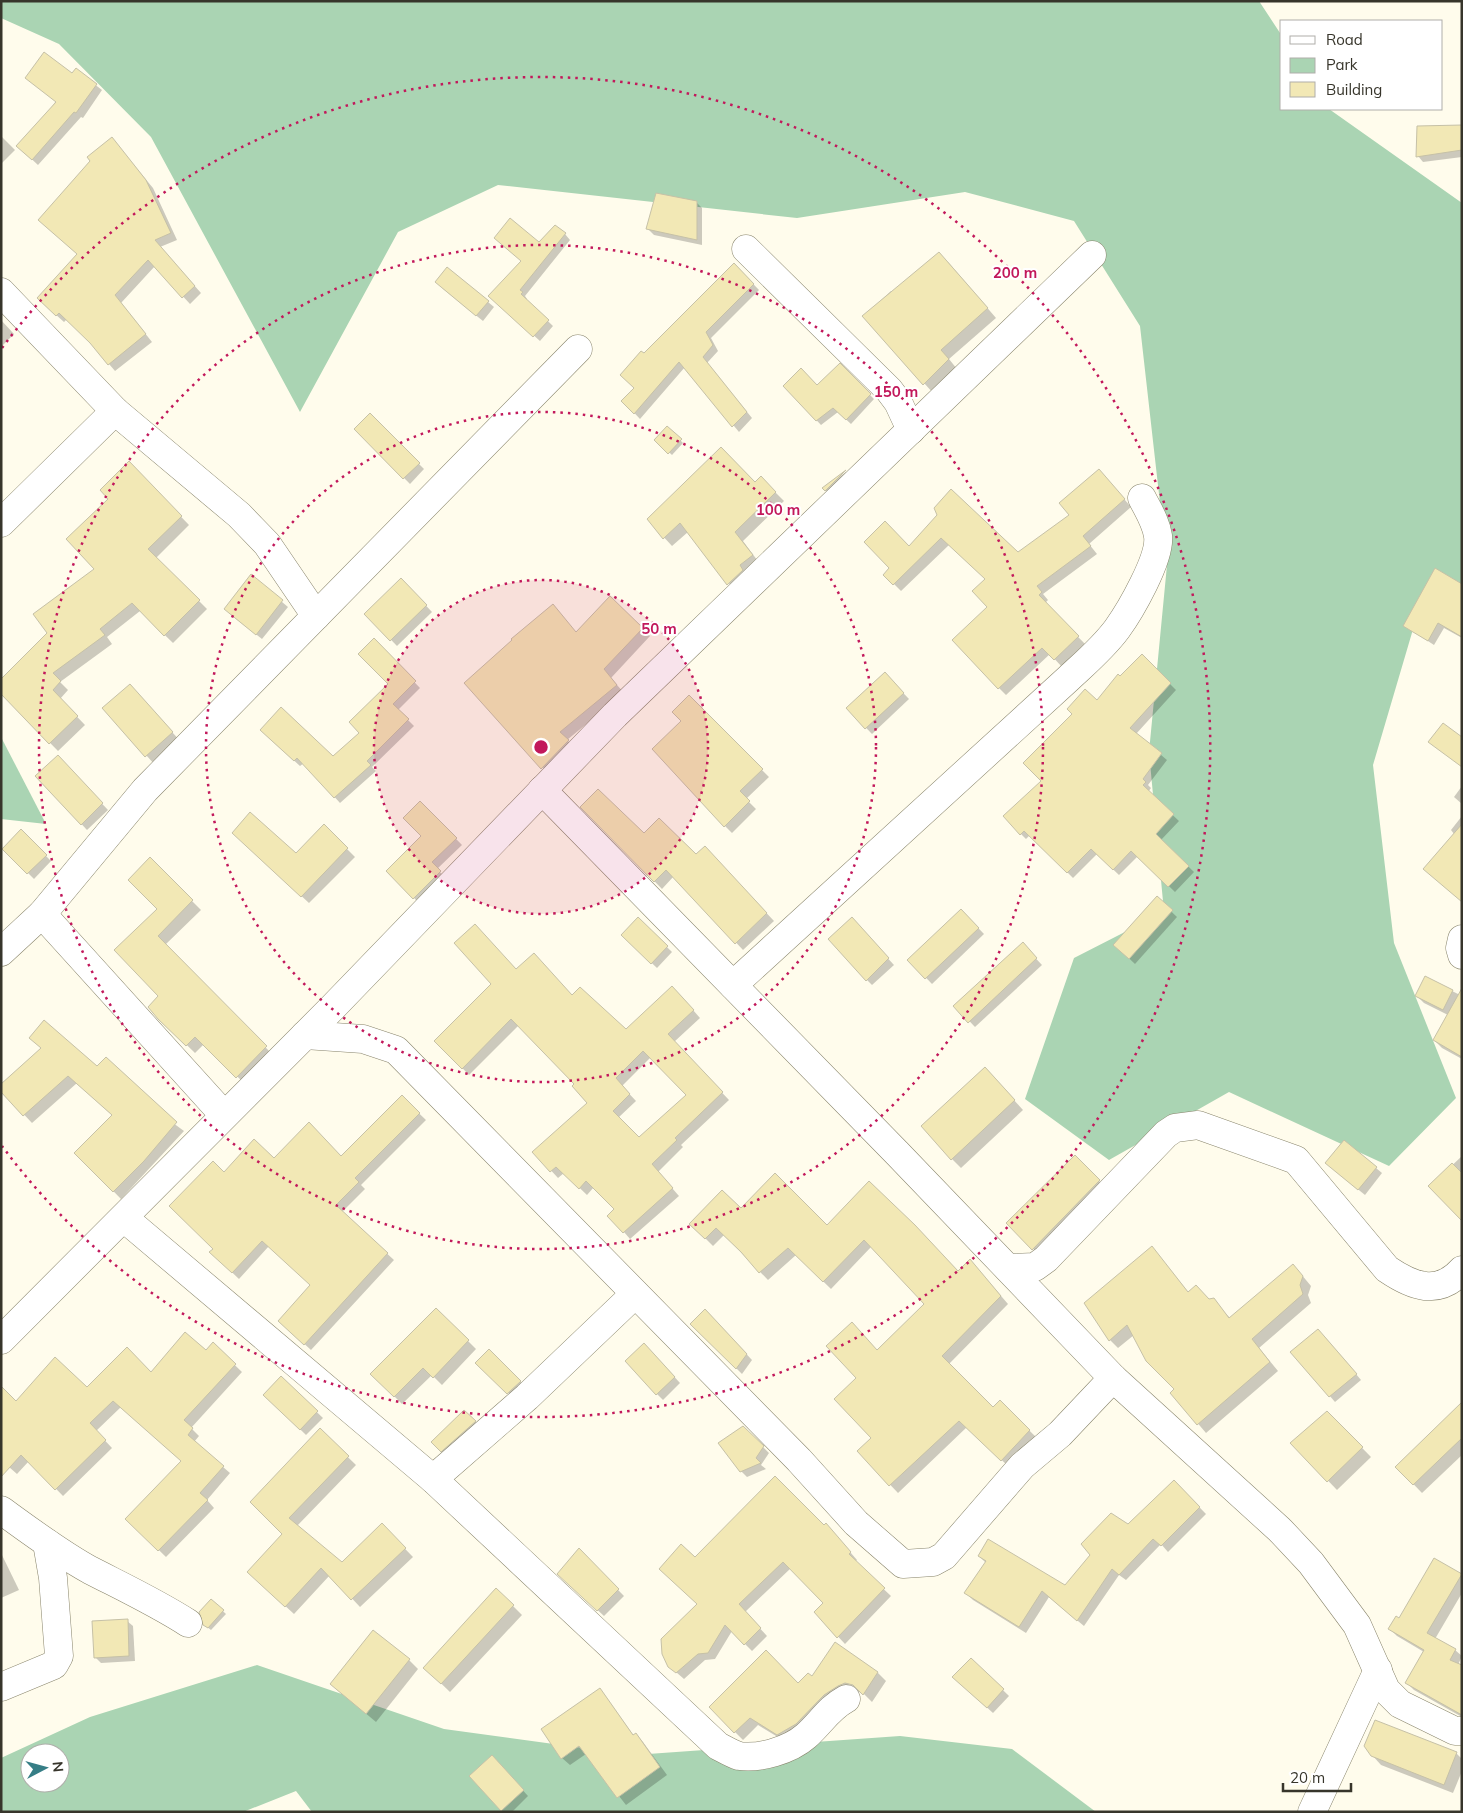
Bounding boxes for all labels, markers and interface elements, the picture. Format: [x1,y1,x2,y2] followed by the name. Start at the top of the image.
[1280,20,1443,110] legend
[1326,30,1363,49] text: Road
[1326,55,1358,74] text: Park
[1326,80,1382,99] text: Building
[993,263,1037,282] text: 200 m
[874,382,918,401] text: 150 m
[756,500,800,519] text: 100 m
[641,619,677,638] text: 50 m
[532,738,550,756] centre of rings
[20,1743,70,1793] north arrow
[48,1760,67,1773] text: N
[1283,1760,1350,1792] scale bar
[1290,1768,1325,1787] text: 20 m

